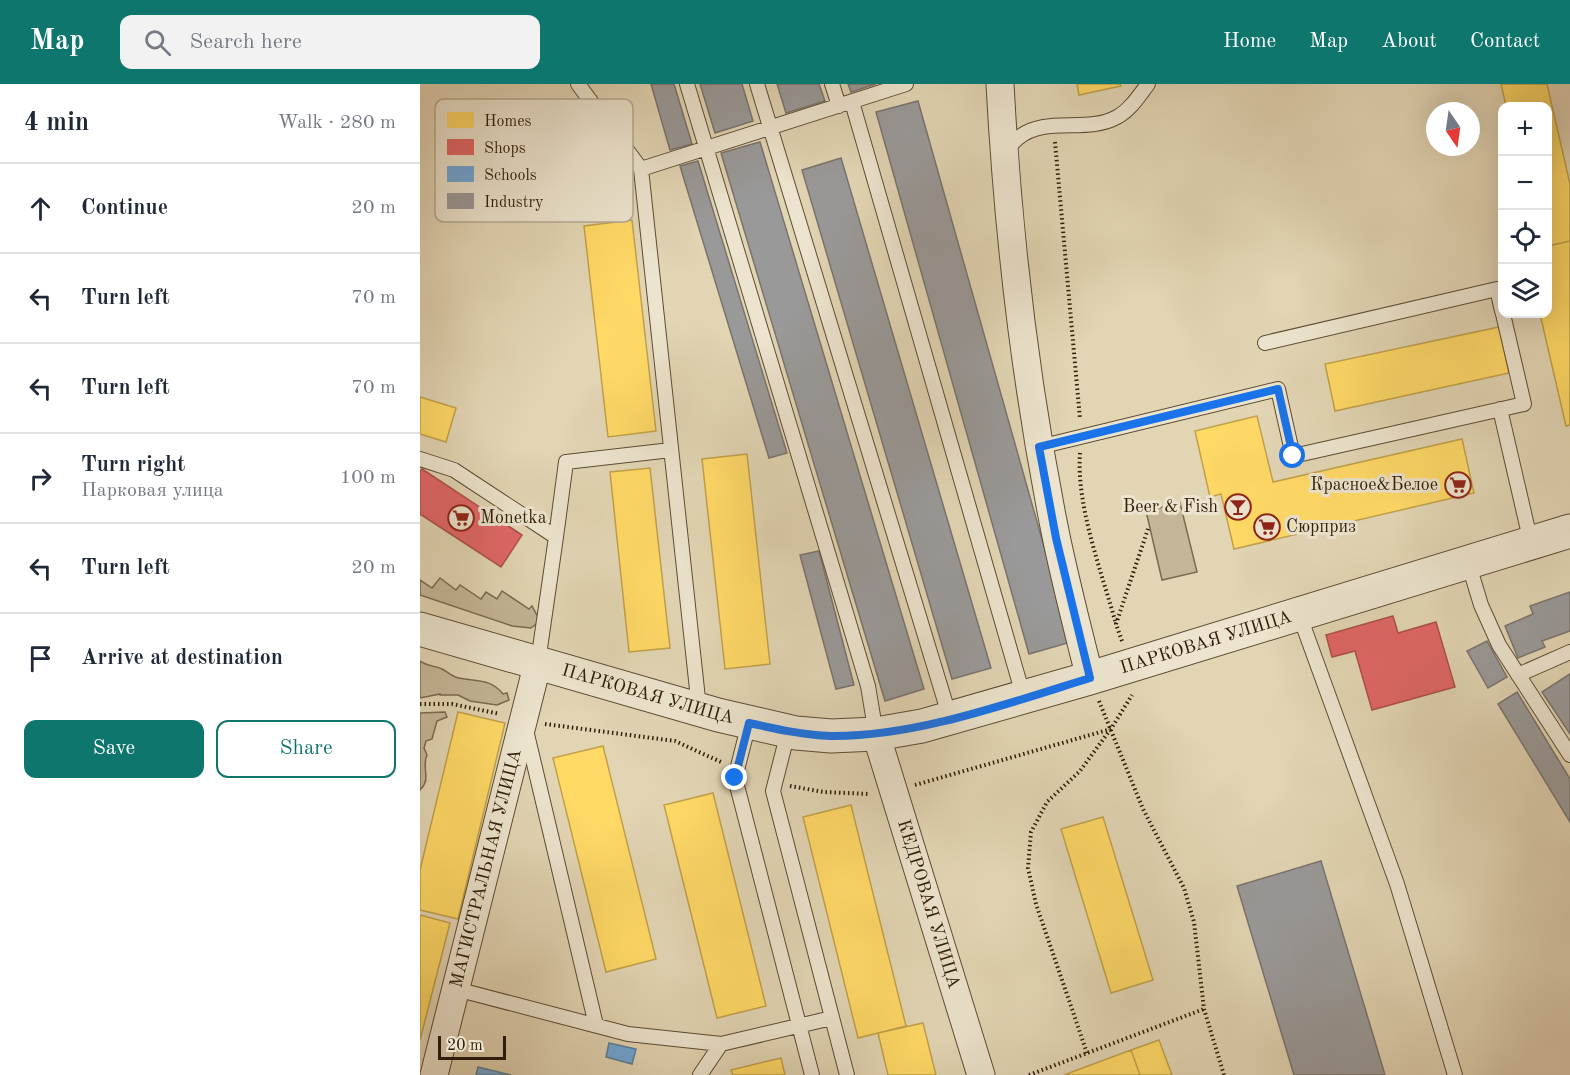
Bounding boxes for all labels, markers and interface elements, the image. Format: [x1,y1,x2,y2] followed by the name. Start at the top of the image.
[120,15,540,69] search box
[141,26,174,59] icon: search
[30,28,84,56] text: Map
[189,31,302,53] text: Search here
[1223,31,1276,52] text: Home
[1309,31,1348,52] text: Map
[1381,31,1437,52] text: About
[1470,31,1540,52] text: Contact
[435,99,633,222] legend
[1426,102,1480,156] north arrow
[1498,102,1552,318] map controls
[1498,102,1552,156] button: +
[24,110,89,136] text: 4 min
[277,113,396,133] text: Walk · 280 m
[484,114,532,130] text: Homes
[484,141,526,157] text: Shops
[1498,156,1552,210] button: −
[484,168,537,184] text: Schools
[24,192,57,225] icon: ahead
[484,195,544,211] text: Industry
[81,197,168,219] text: Continue
[351,198,396,218] text: 20 m
[1498,210,1552,264] button: locate
[1498,264,1552,318] button: layers
[24,282,57,315] icon: left
[81,287,170,309] text: Turn left
[351,288,396,308] text: 70 m
[24,372,57,405] icon: left
[81,377,170,399] text: Turn left
[351,378,396,398] text: 70 m
[1279,442,1305,468] route start
[81,454,185,476] text: Turn right
[24,462,57,495] icon: right
[340,468,396,488] text: 100 m
[1443,470,1473,500] supermarket icon: Красное&Белое
[1310,476,1438,494] place label: Красное&Белое
[81,481,224,501] text: Парковая улица
[1223,492,1253,522] bar icon: Beer & Fish
[1123,498,1218,516] place label: Beer & Fish
[446,503,476,533] supermarket icon: Monetka
[480,509,547,527] place label: Monetka
[1252,512,1282,542] supermarket icon: Сюрприз
[1286,518,1356,536] place label: Сюрприз
[24,552,57,585] icon: left
[81,557,170,579] text: Turn left
[351,558,396,578] text: 20 m
[1118,608,1294,677] street label: ПАРКОВАЯ УЛИЦА
[24,642,57,675] icon: arrive
[81,647,283,669] text: Arrive at destination
[560,661,736,727] street label: ПАРКОВАЯ УЛИЦА
[24,720,204,778] button: Save
[216,720,396,778] button: Share
[447,747,525,990] street label: МАГИСТРАЛЬНАЯ УЛИЦА
[721,764,747,790] route end
[894,817,963,991] street label: КЕДРОВАЯ УЛИЦА
[438,1033,506,1060] scale bar
[447,1038,483,1054] text: 20 m

